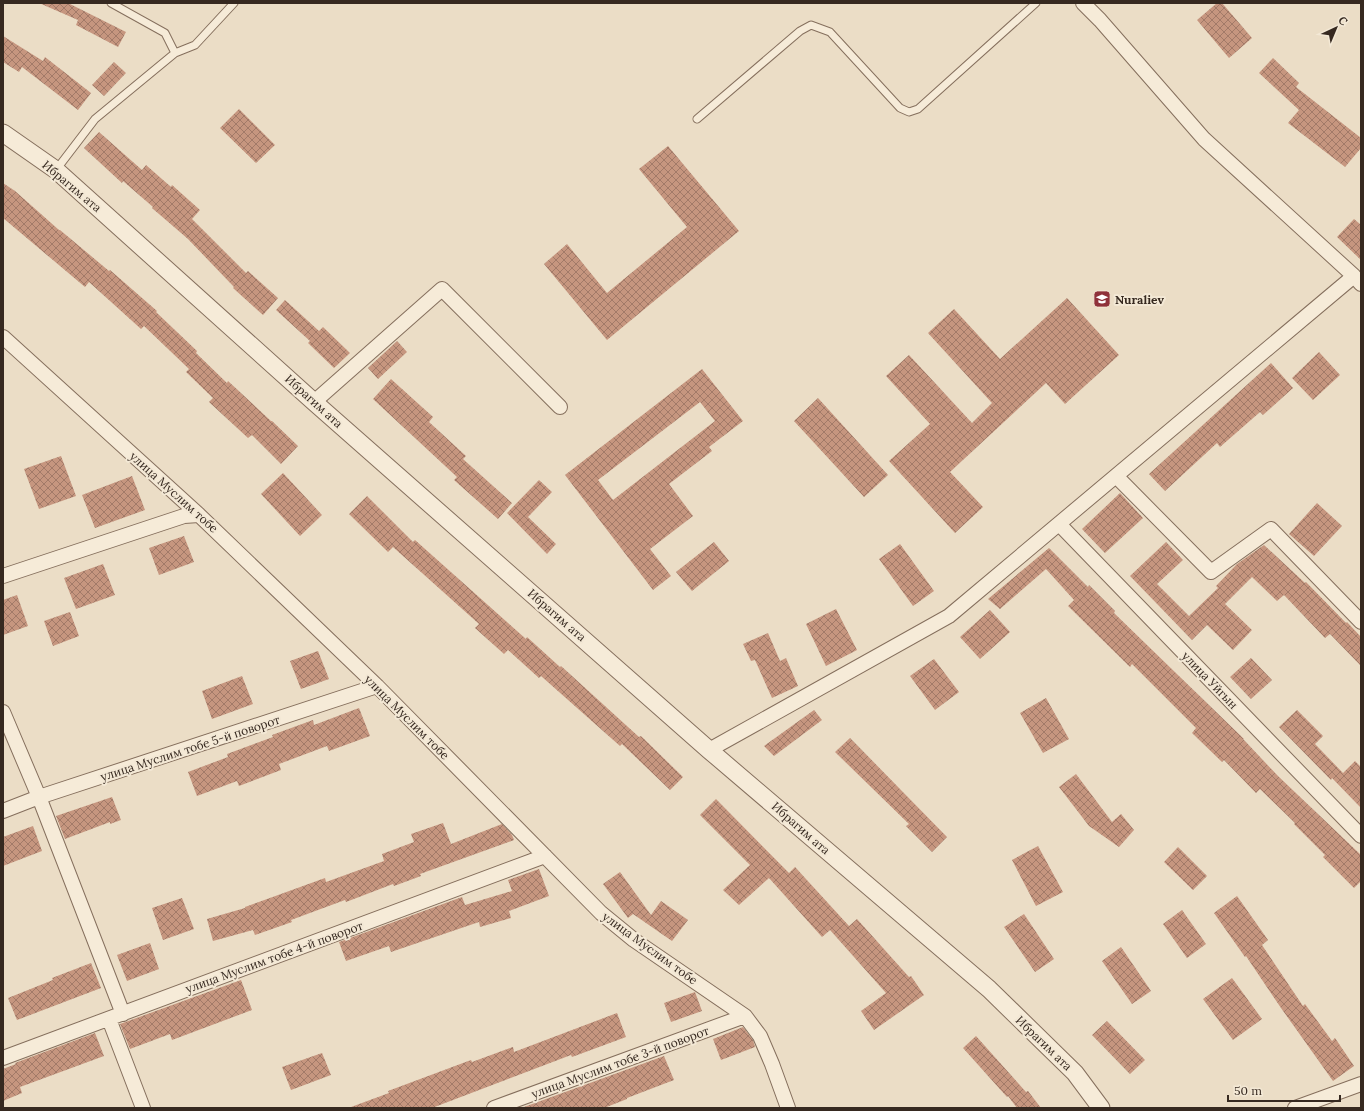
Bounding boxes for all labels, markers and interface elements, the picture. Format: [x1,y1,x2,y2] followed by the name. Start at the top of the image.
[1316,8,1356,48] north arrow
[1335,13,1351,29] text: С
[39,157,105,215] street label: Ибрагим ата
[1092,289,1112,309] school or university icon: Nuraliev
[1115,292,1165,307] place label: Nuraliev
[282,371,346,431] street label: Ибрагим ата
[127,448,222,536] street label: улица Муслим тобе
[525,586,589,644] street label: Ибрагим ата
[1179,648,1241,712] street label: улица Уйгын
[361,671,453,763] street label: улица Муслим тобе
[98,712,282,784] street label: улица Муслим тобе 5-й поворот
[769,799,833,857] street label: Ибрагим ата
[600,908,701,988] street label: улица Муслим тобе
[183,918,365,996] street label: улица Муслим тобе 4-й поворот
[1013,1012,1075,1074] street label: Ибрагим ата
[529,1023,711,1101] street label: улица Муслим тобе 3-й поворот
[1228,1077,1340,1103] scale bar
[1234,1083,1262,1098] text: 50 m

